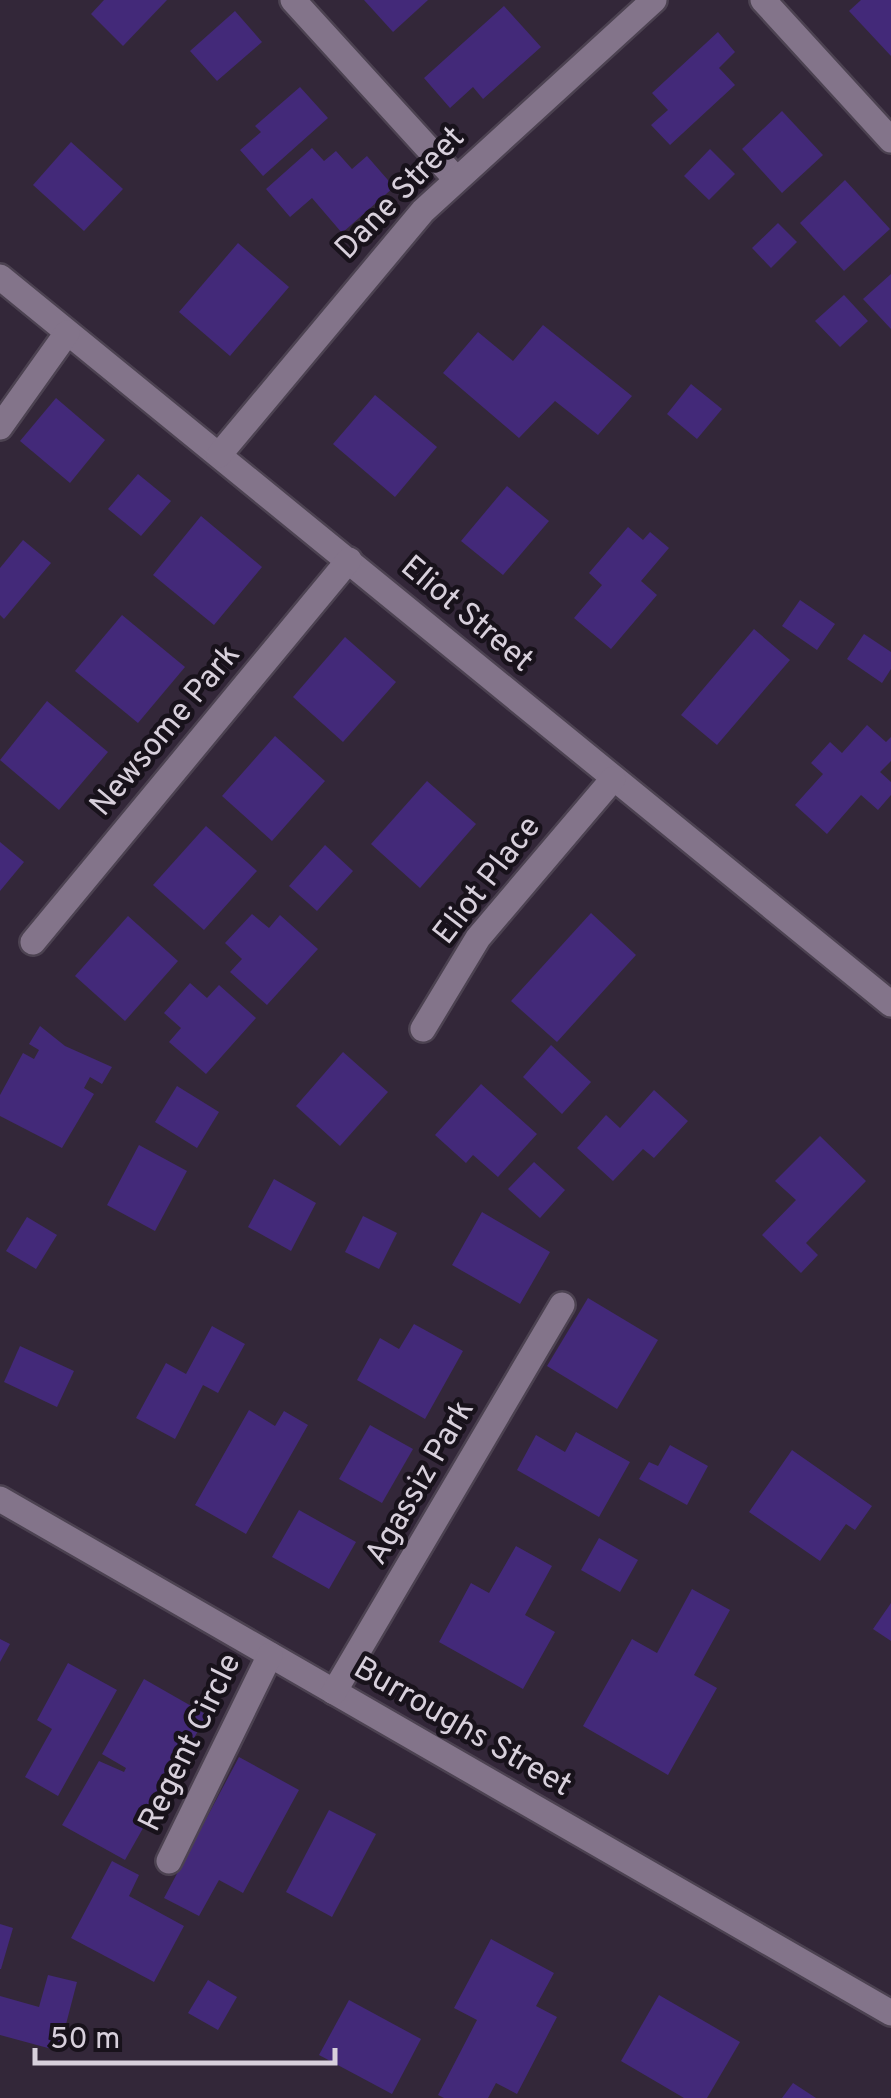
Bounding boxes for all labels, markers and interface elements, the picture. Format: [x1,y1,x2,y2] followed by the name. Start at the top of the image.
[328,119,474,269] street label: Dane Street
[392,548,540,682] street label: Eliot Street
[82,637,250,825] street label: Newsome Park
[425,809,551,953] street label: Eliot Place
[358,1393,484,1573] street label: Agassiz Park
[131,1648,251,1838] street label: Regent Circle
[346,1649,578,1807] street label: Burroughs Street
[35,2003,335,2065] scale bar
[50,2022,120,2059] text: 50 m

